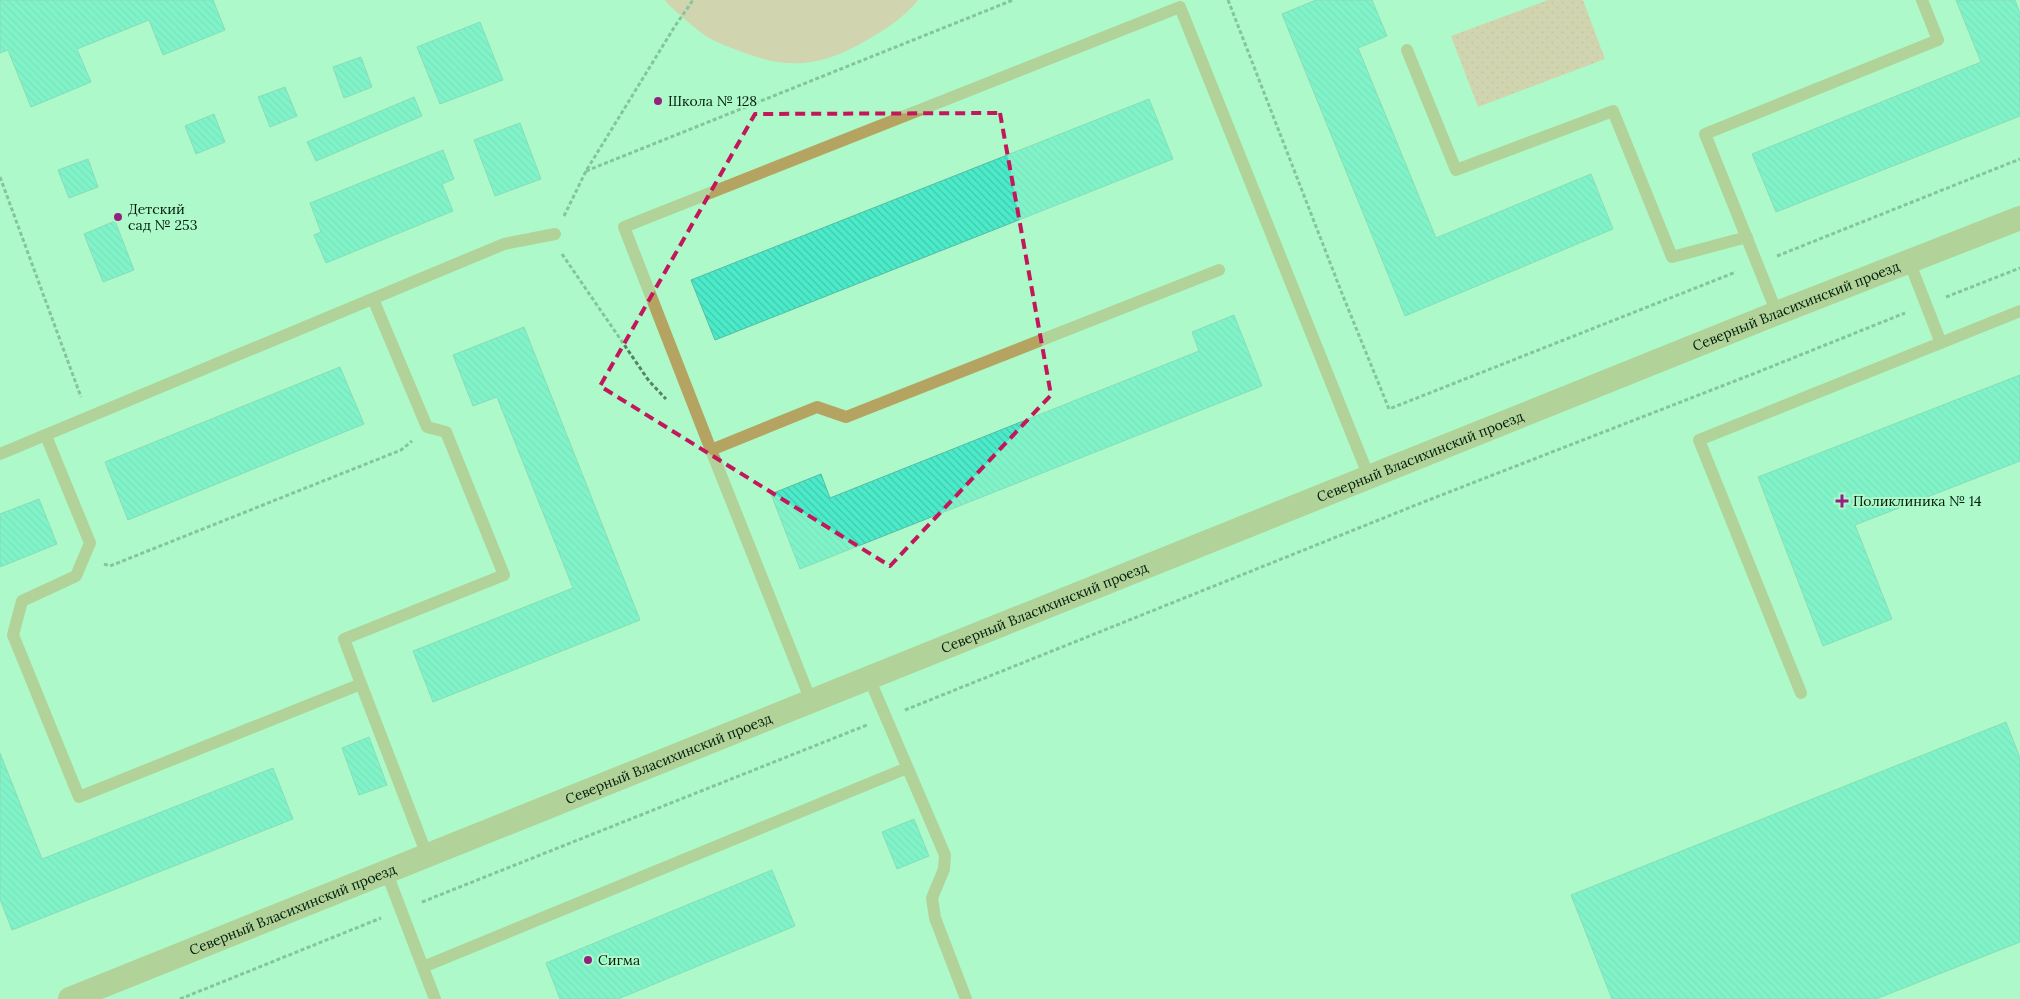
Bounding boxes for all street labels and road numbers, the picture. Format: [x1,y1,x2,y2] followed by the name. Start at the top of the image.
[1690,257,1902,355] street label: Северный Власихинский проезд
[1314,407,1526,506] street label: Северный Власихинский проезд
[938,558,1150,657] street label: Северный Власихинский проезд
[562,709,775,808] street label: Северный Власихинский проезд
[187,860,399,959] street label: Северный Власихинский проезд

